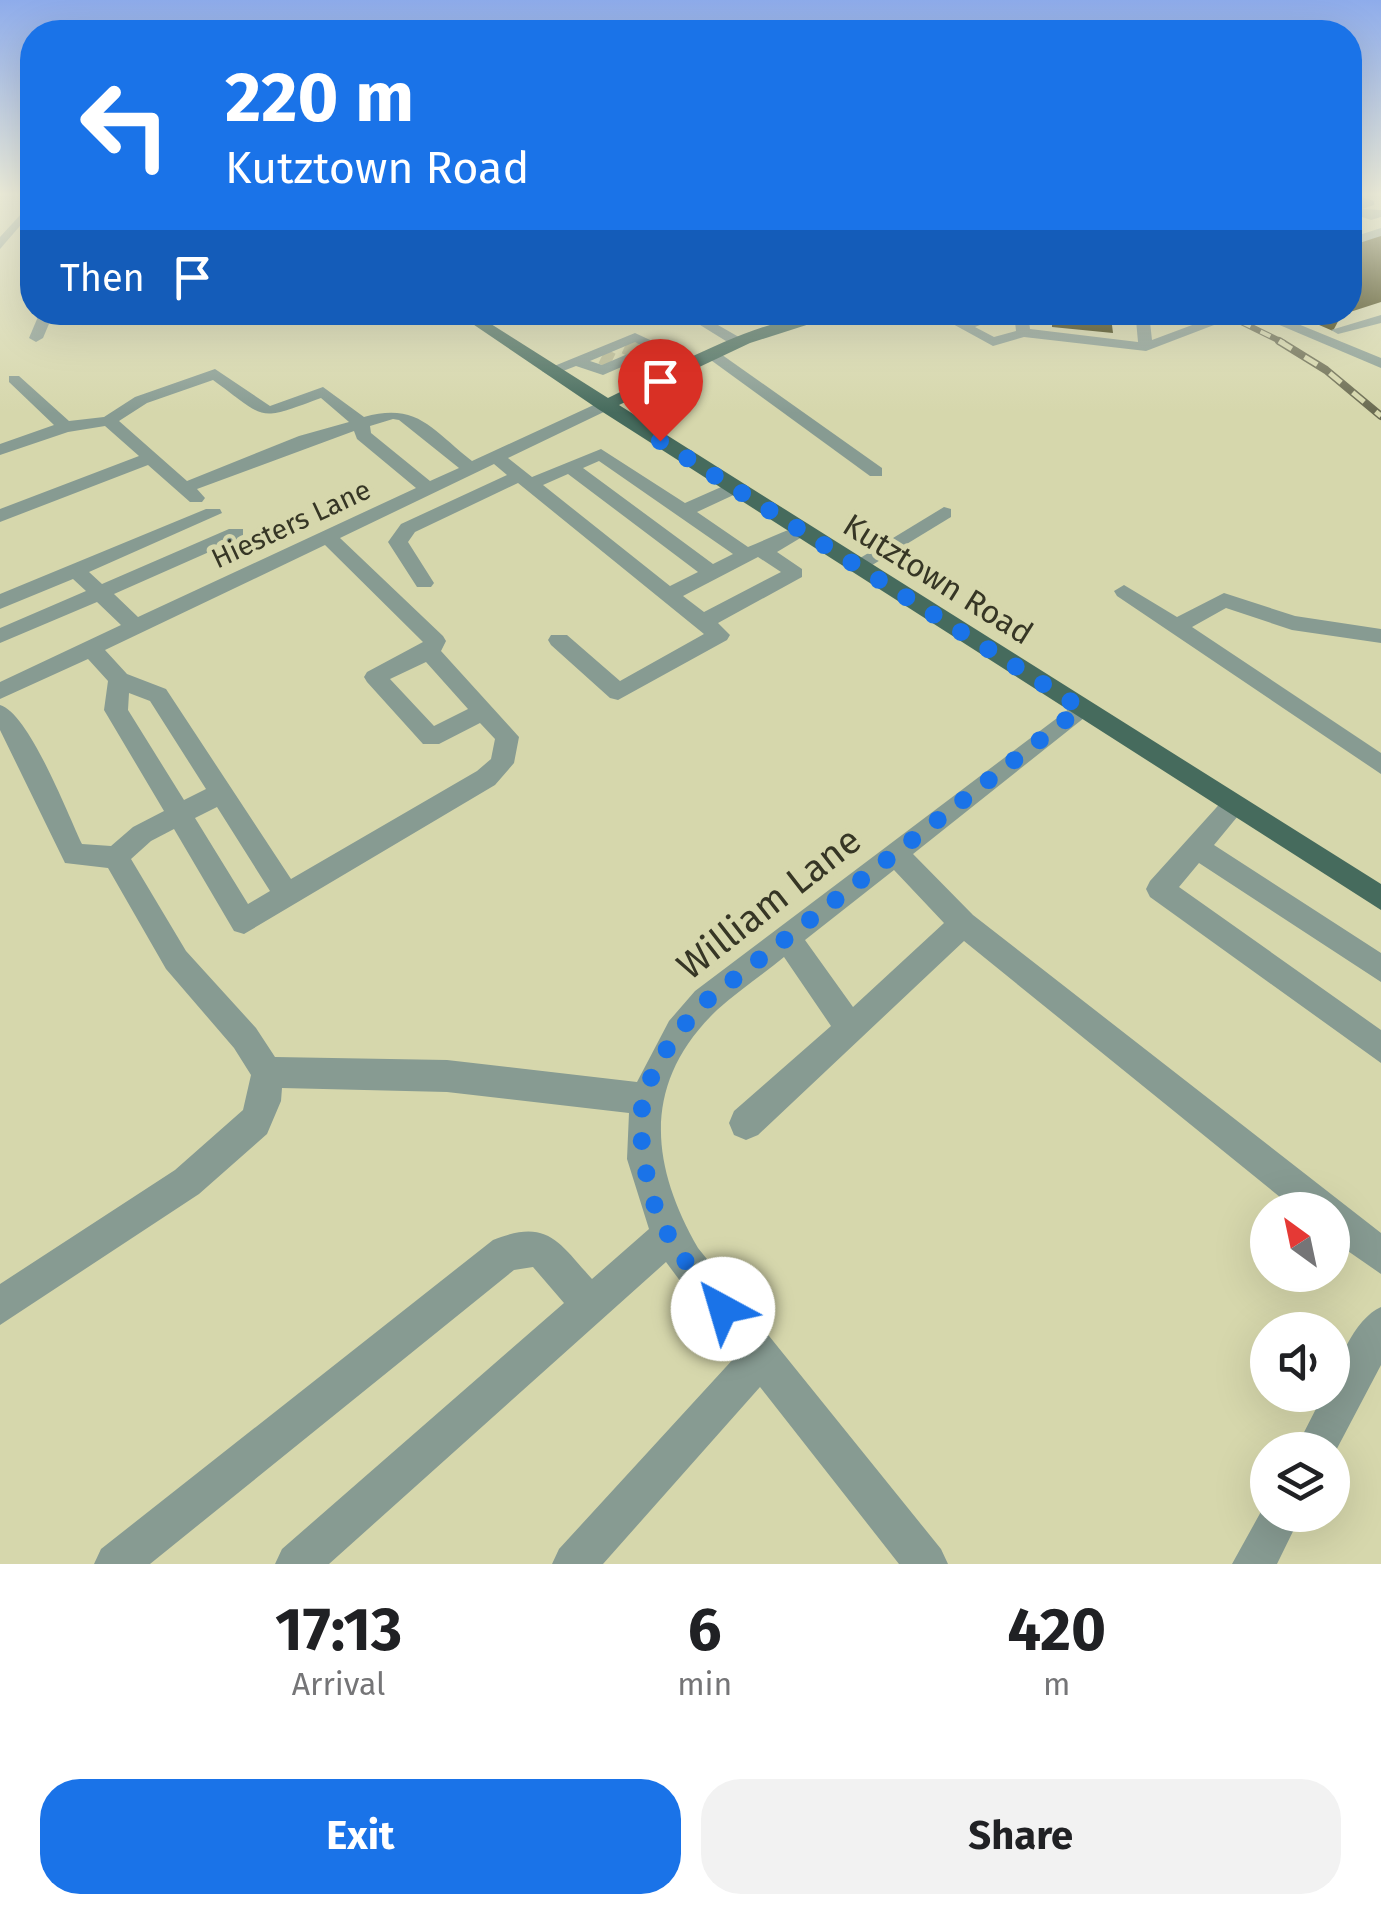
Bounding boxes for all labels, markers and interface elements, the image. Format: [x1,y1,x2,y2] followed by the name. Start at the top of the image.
[225,56,414,140] text: 220 m
[60,60,190,190] icon: left
[225,141,529,195] text: Kutztown Road
[165,250,220,305] icon: arrive
[60,255,145,301] text: Then
[618,339,703,442] pin
[633,354,688,409] icon: arrive
[206,473,376,575] street label: Hiesters Lane
[836,506,1040,652] street label: Kutztown Road
[668,817,870,989] street label: William Lane
[1250,1192,1350,1292] north arrow
[1250,1192,1350,1532] map controls
[671,1257,775,1361] position arrow
[1250,1312,1350,1412] button: sound
[1250,1432,1350,1532] button: layers
[275,1594,402,1666] text: 17:13
[688,1594,722,1666] text: 6
[1007,1594,1106,1666] text: 420
[292,1665,385,1703] text: Arrival
[677,1665,732,1703] text: min
[1043,1665,1070,1703] text: m
[40,1779,681,1894] button: Exit
[701,1779,1341,1894] button: Share

